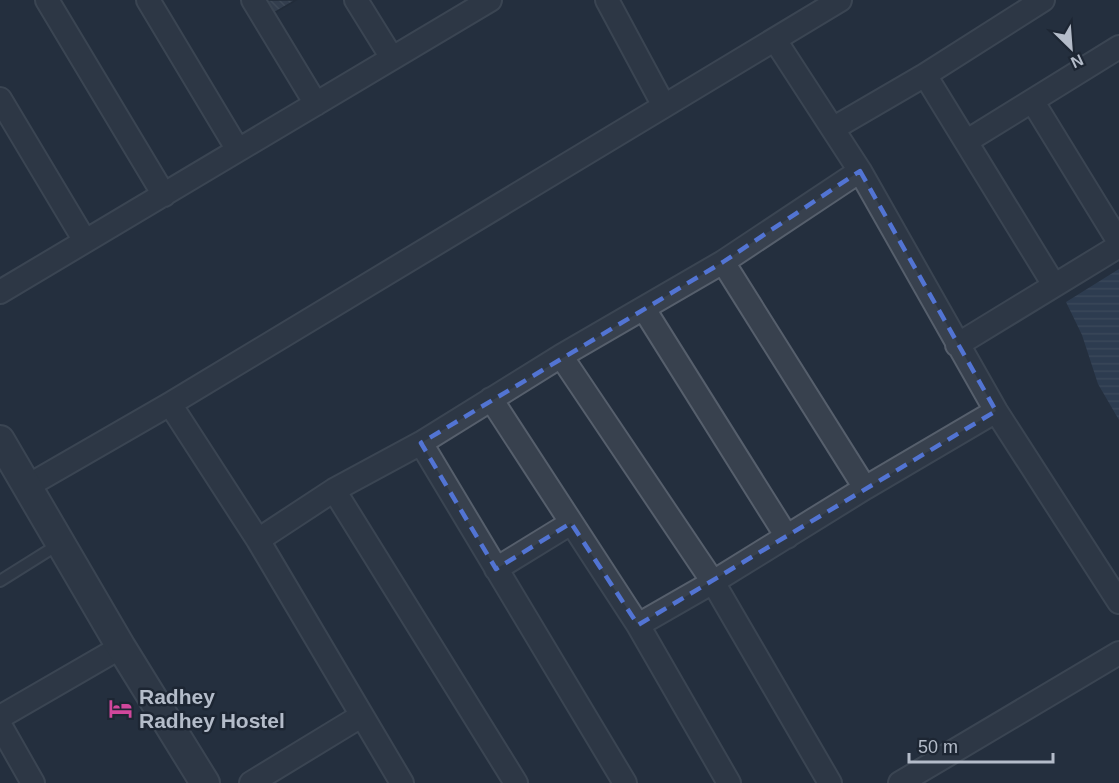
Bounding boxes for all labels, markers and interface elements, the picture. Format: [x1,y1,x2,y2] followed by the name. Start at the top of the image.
[1041,18,1101,78] north arrow
[1068,51,1086,71] text: N
[139,685,285,732] place label: Radhey Radhey Hostel
[108,696,134,722] hotel icon: Radhey Radhey Hostel
[909,726,1053,764] scale bar
[918,737,958,757] text: 50 m

